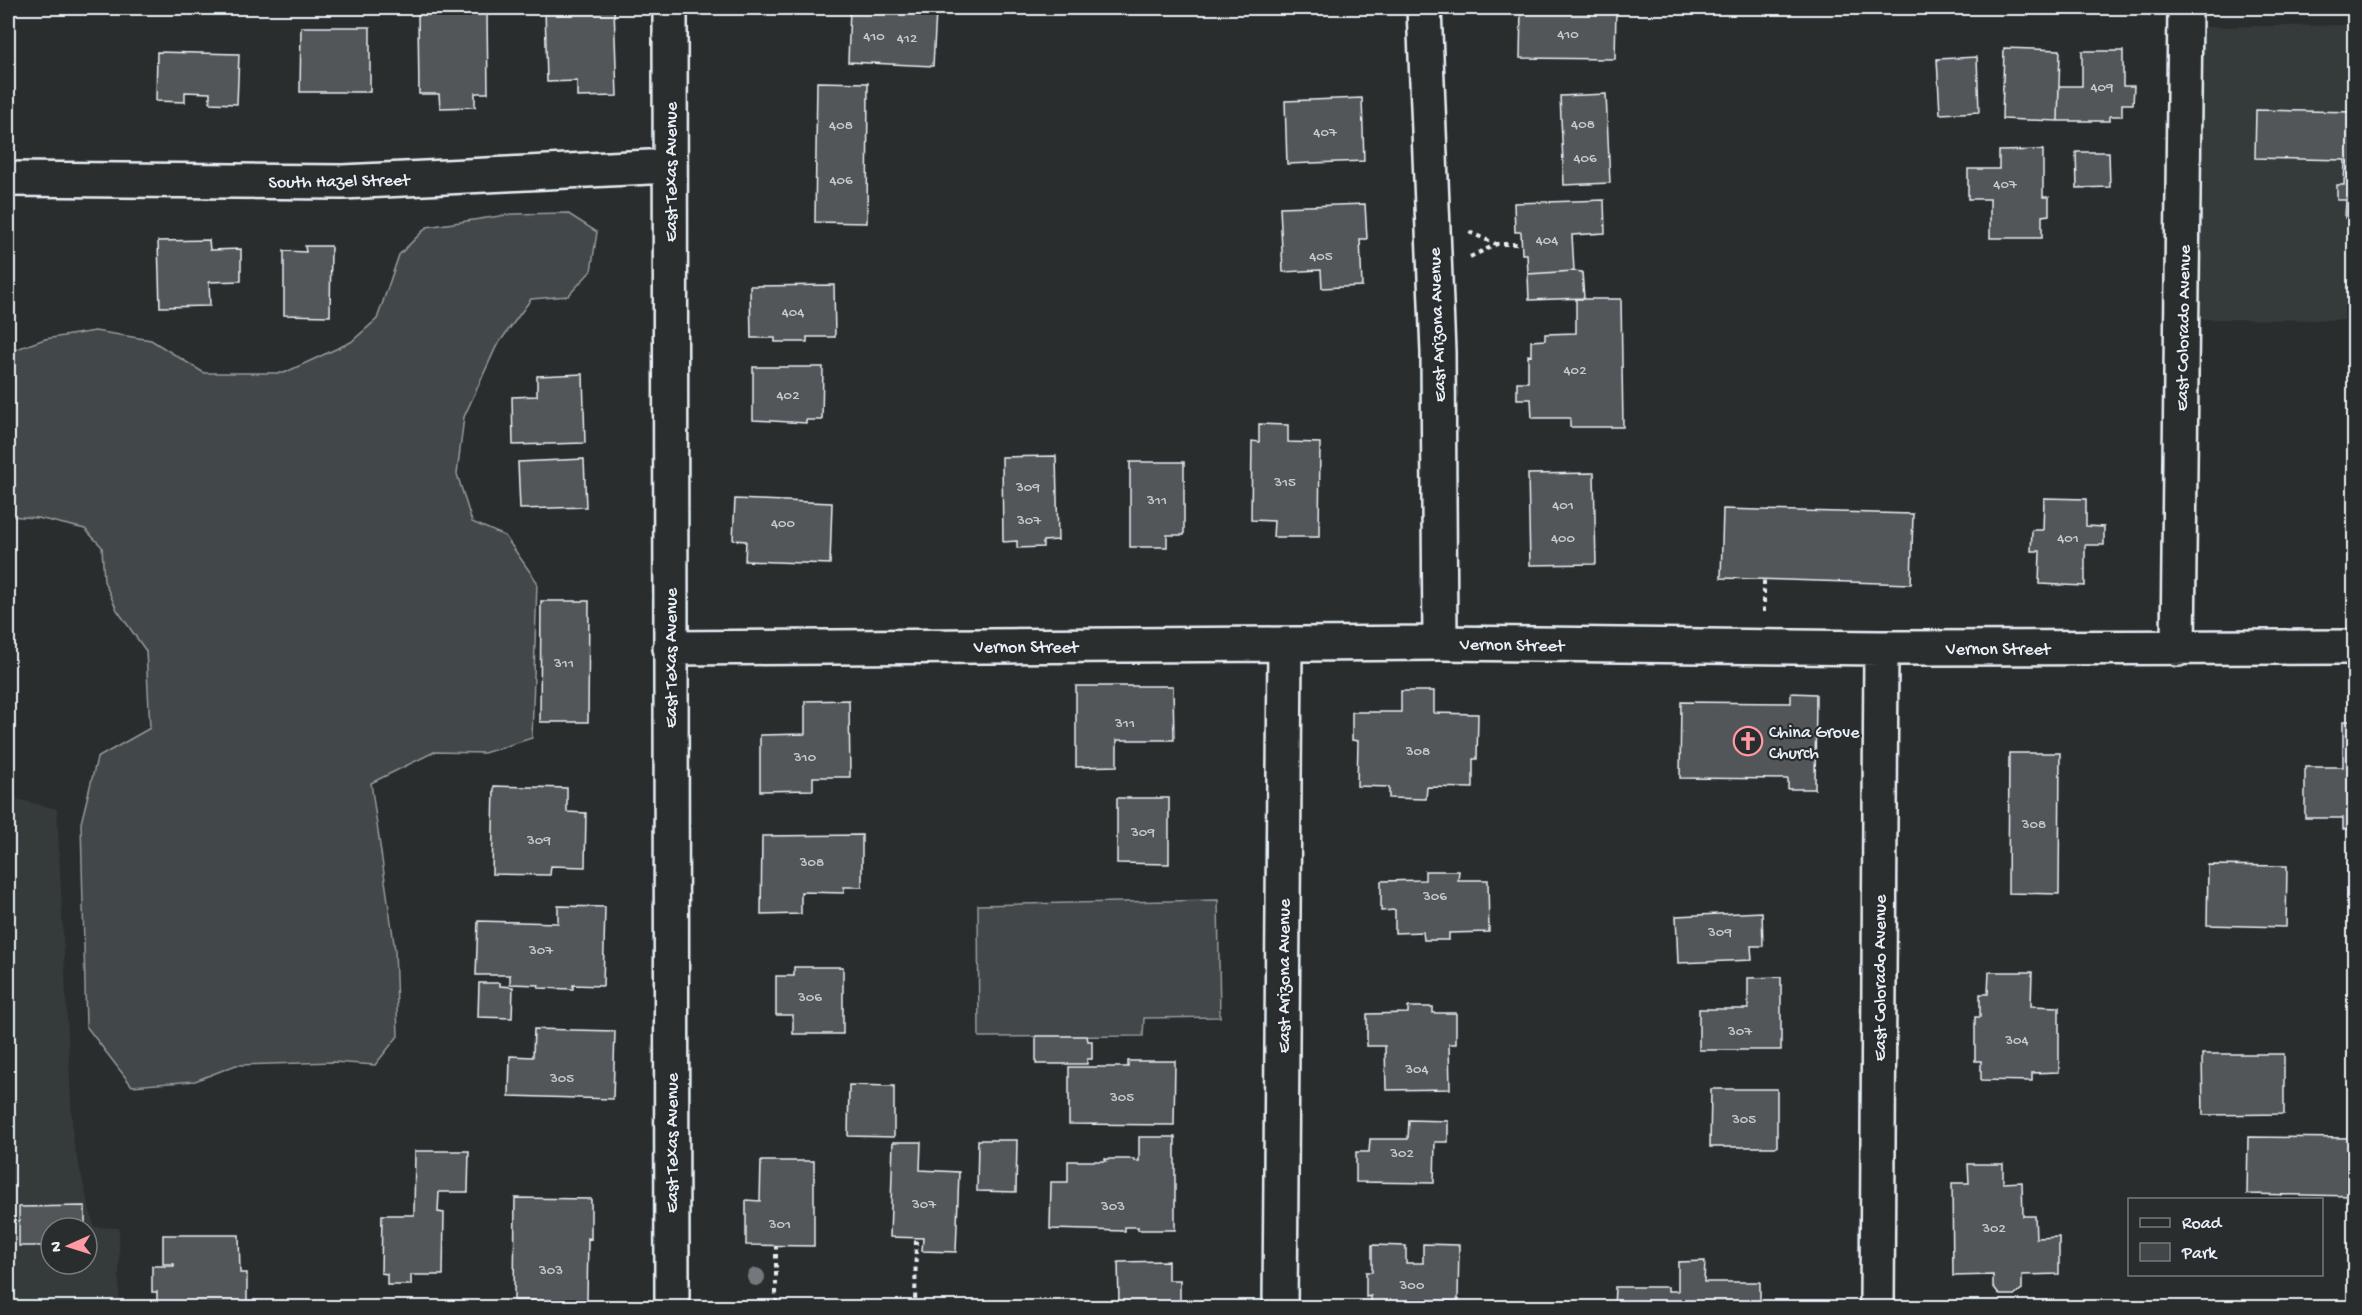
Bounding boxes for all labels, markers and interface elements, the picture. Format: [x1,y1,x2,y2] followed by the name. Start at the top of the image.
[1557,26,1579,44] house number: 410
[863,28,885,46] house number: 410
[897,30,917,48] house number: 412
[2090,79,2114,97] house number: 409
[662,101,683,242] street label: East Texas Avenue
[1571,116,1595,134] house number: 408
[829,117,853,135] house number: 408
[1313,124,1338,142] house number: 407
[1573,150,1597,168] house number: 406
[268,171,411,194] street label: South Hazel Street
[829,172,853,190] house number: 406
[1993,176,2018,194] house number: 407
[1536,232,1558,250] house number: 404
[2173,244,2196,411] street label: East Colorado Avenue
[1425,247,1452,403] street label: East Arizona Avenue
[1309,248,1333,266] house number: 405
[782,304,804,322] house number: 404
[1564,362,1586,380] house number: 402
[777,387,799,405] house number: 402
[1273,474,1296,492] house number: 315
[1015,479,1040,497] house number: 309
[1146,492,1167,510] house number: 311
[1552,497,1574,515] house number: 401
[1016,512,1042,530] house number: 307
[771,515,796,533] house number: 400
[1551,530,1576,548] house number: 400
[2057,530,2079,548] house number: 401
[662,587,683,728] street label: East Texas Avenue
[1459,635,1566,658] street label: Vernon Street
[973,638,1080,659] street label: Vernon Street
[1945,640,2052,661] street label: Vernon Street
[553,655,574,673] house number: 311
[1114,715,1135,733] house number: 311
[1769,723,1860,765] place label: China Grove Church
[1732,725,1764,757] church icon: China Grove Church
[1405,743,1430,761] house number: 308
[793,749,817,767] house number: 310
[2021,816,2046,834] house number: 308
[1130,824,1155,842] house number: 309
[526,832,551,850] house number: 309
[799,854,824,872] house number: 308
[1422,888,1447,906] house number: 306
[1871,894,1892,1061] street label: East Colorado Avenue
[1275,898,1296,1053] street label: East Arizona Avenue
[1707,924,1732,942] house number: 309
[528,942,554,960] house number: 307
[797,989,822,1007] house number: 306
[1727,1023,1753,1041] house number: 307
[2004,1032,2029,1050] house number: 304
[1404,1061,1429,1079] house number: 304
[549,1070,574,1088] house number: 305
[663,1072,684,1213] street label: East Texas Avenue
[1109,1089,1134,1107] house number: 305
[1731,1111,1756,1129] house number: 305
[1389,1145,1414,1163] house number: 302
[911,1196,937,1214] house number: 307
[1100,1198,1125,1216] house number: 303
[2128,1198,2323,1276] legend
[2182,1214,2223,1235] text: Road
[39,1216,99,1276] north arrow
[768,1216,791,1234] house number: 301
[1981,1220,2006,1238] house number: 302
[48,1240,67,1252] text: N
[2181,1244,2218,1265] text: Park
[538,1262,563,1280] house number: 303
[1399,1277,1425,1295] house number: 300

